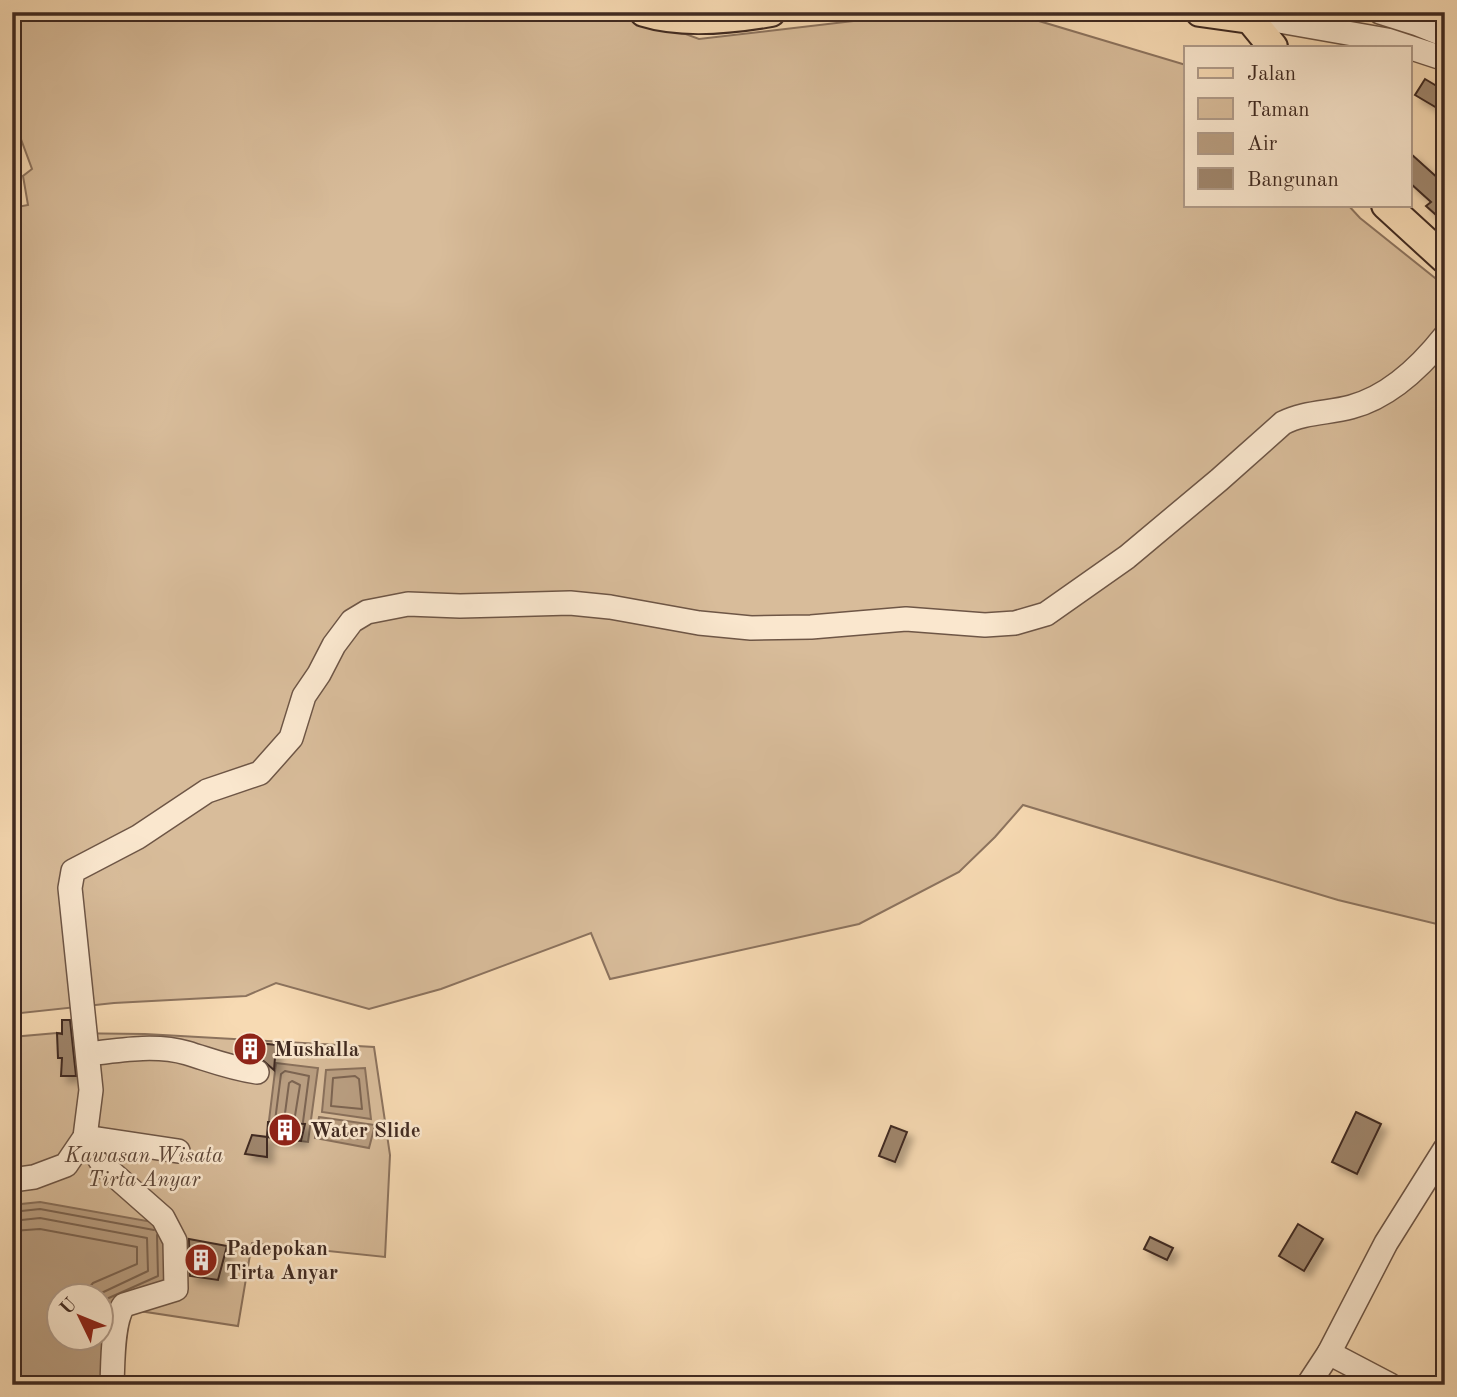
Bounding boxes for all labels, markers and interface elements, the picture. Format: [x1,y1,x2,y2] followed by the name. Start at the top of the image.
[1184,46,1412,206] legend
[1247,64,1296,85] text: Jalan
[1247,100,1310,121] text: Taman
[1247,134,1278,155] text: Air
[1247,170,1339,191] text: Bangunan
[231,1030,269,1068] building icon: Mushalla
[274,1040,360,1061] place label: Mushalla
[266,1111,304,1149] building icon: Water Slide
[310,1121,421,1142] place label: Water Slide
[64,1146,223,1191] park label: Kawasan Wisata Tirta Anyar
[226,1239,338,1284] place label: Padepokan Tirta Anyar
[182,1241,220,1279] building icon: Padepokan Tirta Anyar
[46,1282,116,1352] north arrow
[57,1295,81,1319] text: U

